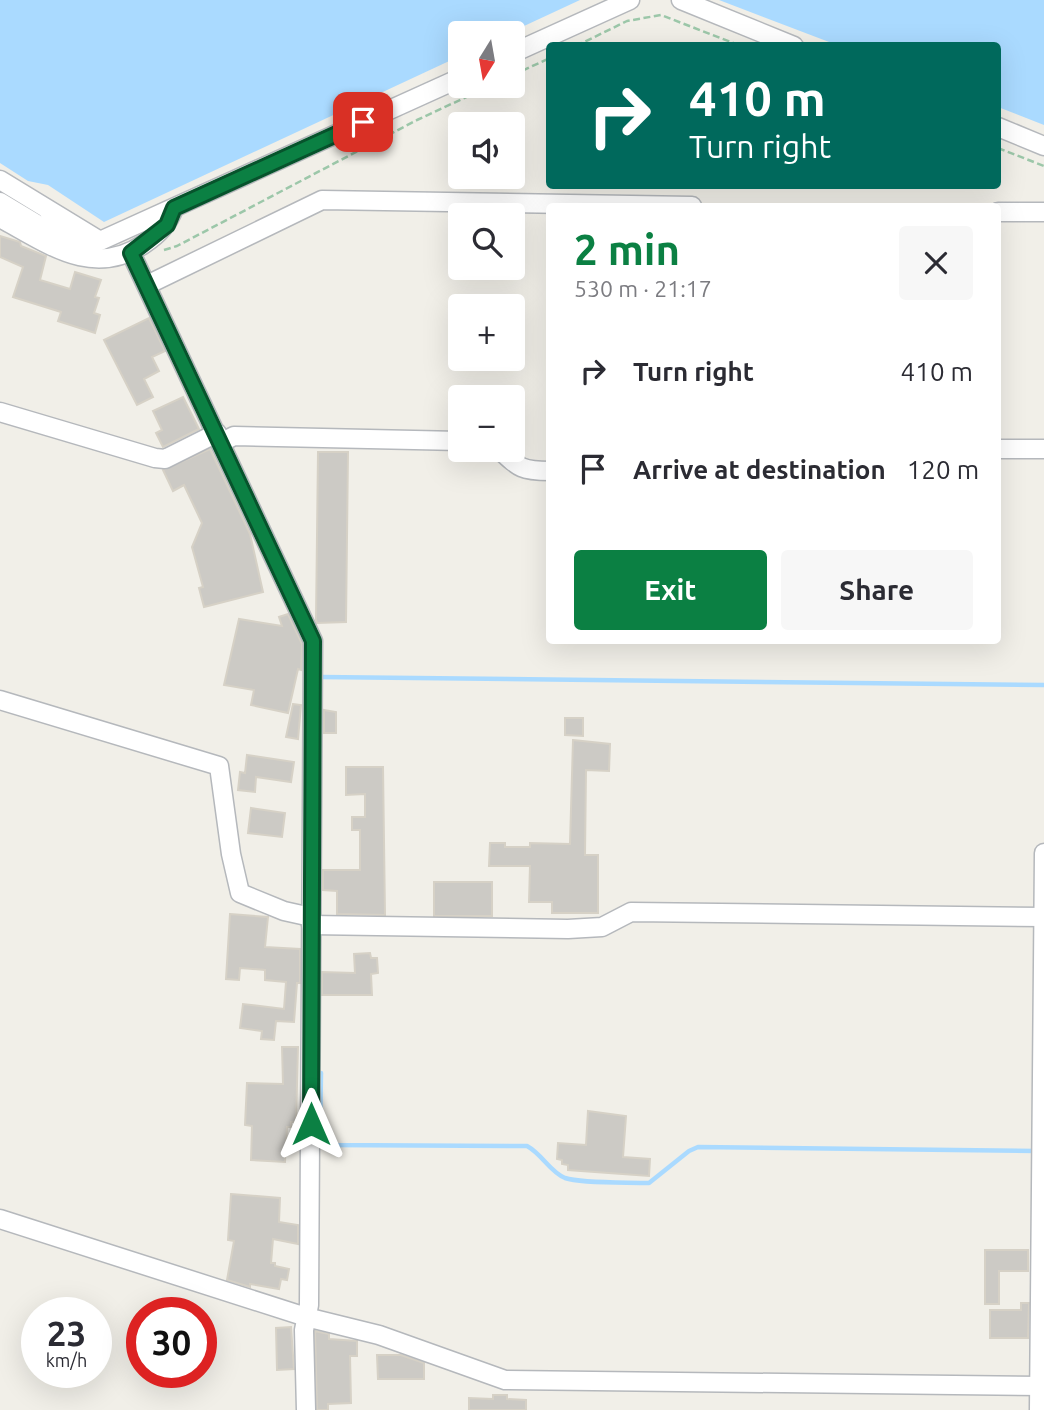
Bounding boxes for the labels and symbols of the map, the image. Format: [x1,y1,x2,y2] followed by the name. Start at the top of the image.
[448,21,525,98] north arrow
[333,92,393,152] pin
[274,1087,348,1161] position arrow
[126,1297,217,1388] speed limit sign: 30

